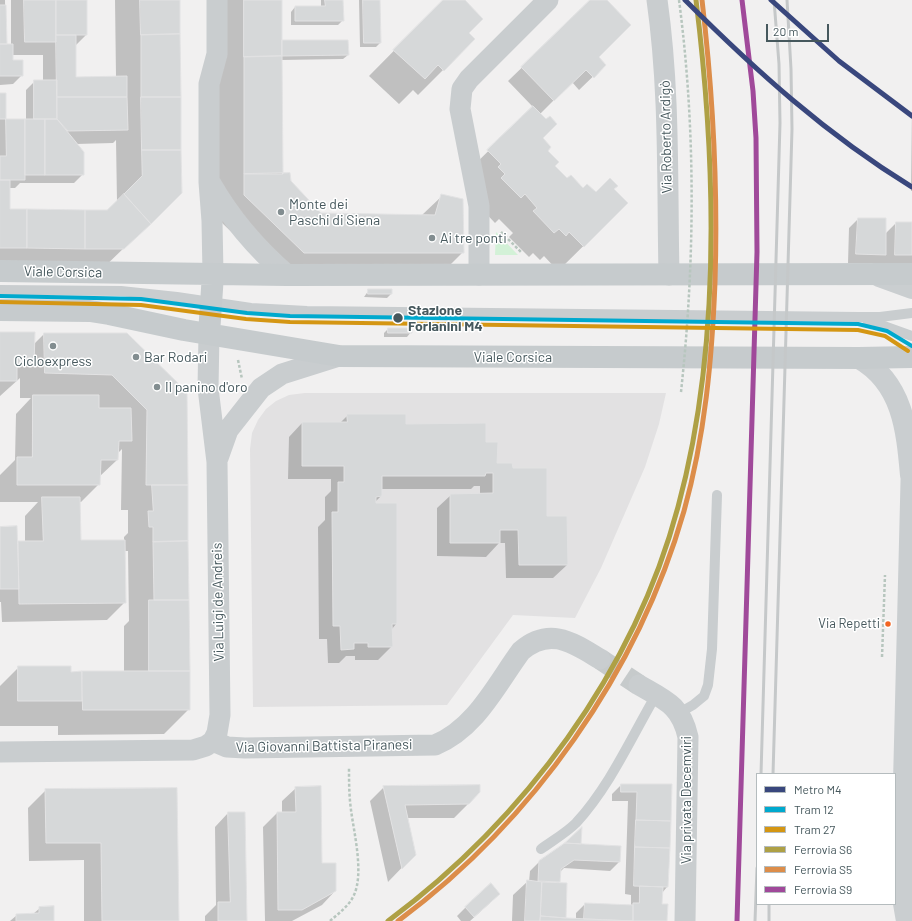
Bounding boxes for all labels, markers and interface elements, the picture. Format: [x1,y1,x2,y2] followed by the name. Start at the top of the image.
[768,16,831,42] scale bar
[773,24,799,38] text: 20 m
[657,80,675,194] street label: Via Roberto Ardigò
[289,196,380,228] place label: Monte dei Paschi di Siena
[276,207,286,217] marker: Monte dei Paschi di Siena
[440,230,507,246] place label: Ai tre ponti
[427,233,437,243] marker: Ai tre ponti
[24,263,102,281] street label: Viale Corsica
[408,302,483,334] place label: Stazione Forlanini M4
[391,311,405,325] marker: Stazione Forlanini M4
[48,341,58,351] marker: Cicloexpress
[144,349,207,365] place label: Bar Rodari
[474,349,552,365] street label: Viale Corsica
[131,352,141,362] marker: Bar Rodari
[14,353,92,369] place label: Cicloexpress
[165,379,248,395] place label: Il panino d'oro
[152,382,162,392] marker: Il panino d'oro
[209,542,227,662] street label: Via Luigi de Andreis
[818,616,880,632] place label: Via Repetti
[883,619,893,629] marker: Via Repetti
[235,736,413,756] street label: Via Giovanni Battista Piranesi
[678,736,694,864] street label: Via privata Decemviri
[756,773,896,905] legend
[794,782,842,796] text: Metro M4
[794,802,834,816] text: Tram 12
[794,822,835,836] text: Tram 27
[794,842,852,856] text: Ferrovia S6
[794,862,852,876] text: Ferrovia S5
[794,882,852,896] text: Ferrovia S9

